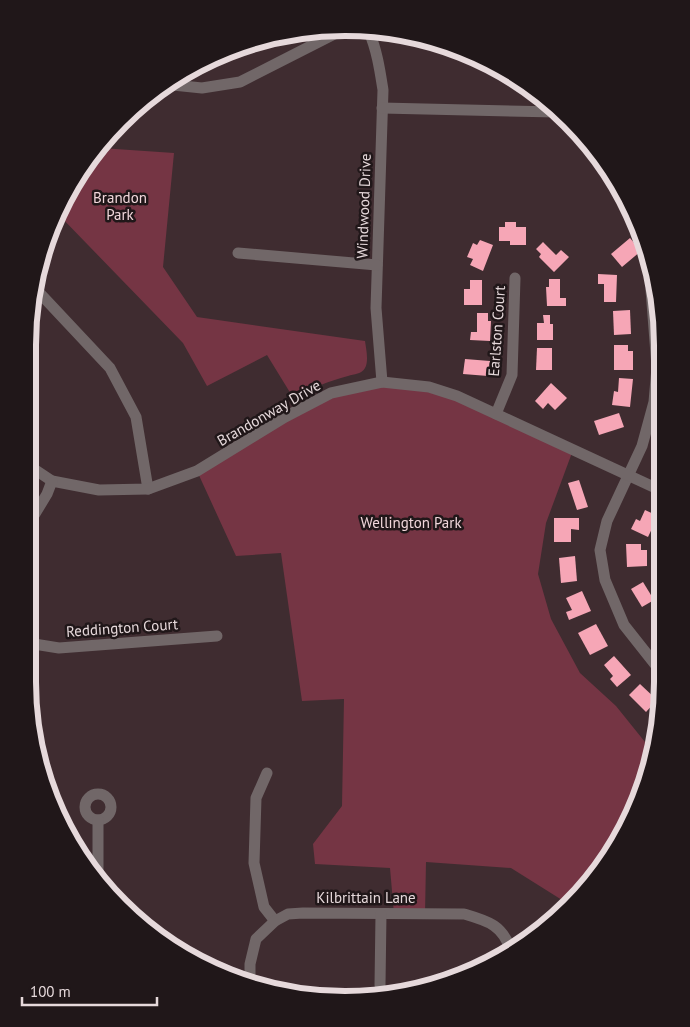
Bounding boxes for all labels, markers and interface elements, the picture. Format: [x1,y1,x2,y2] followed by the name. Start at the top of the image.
[352,153,375,259] street label: Windwood Drive
[93,188,147,224] park label: Brandon Park
[484,285,509,377] street label: Earlston Court
[214,375,324,450] street label: Brandonway Drive
[360,513,462,532] park label: Wellington Park
[65,614,179,641] street label: Reddington Court
[316,888,416,907] street label: Kilbrittain Lane
[22,974,158,1006] scale bar
[30,982,71,1001] text: 100 m

